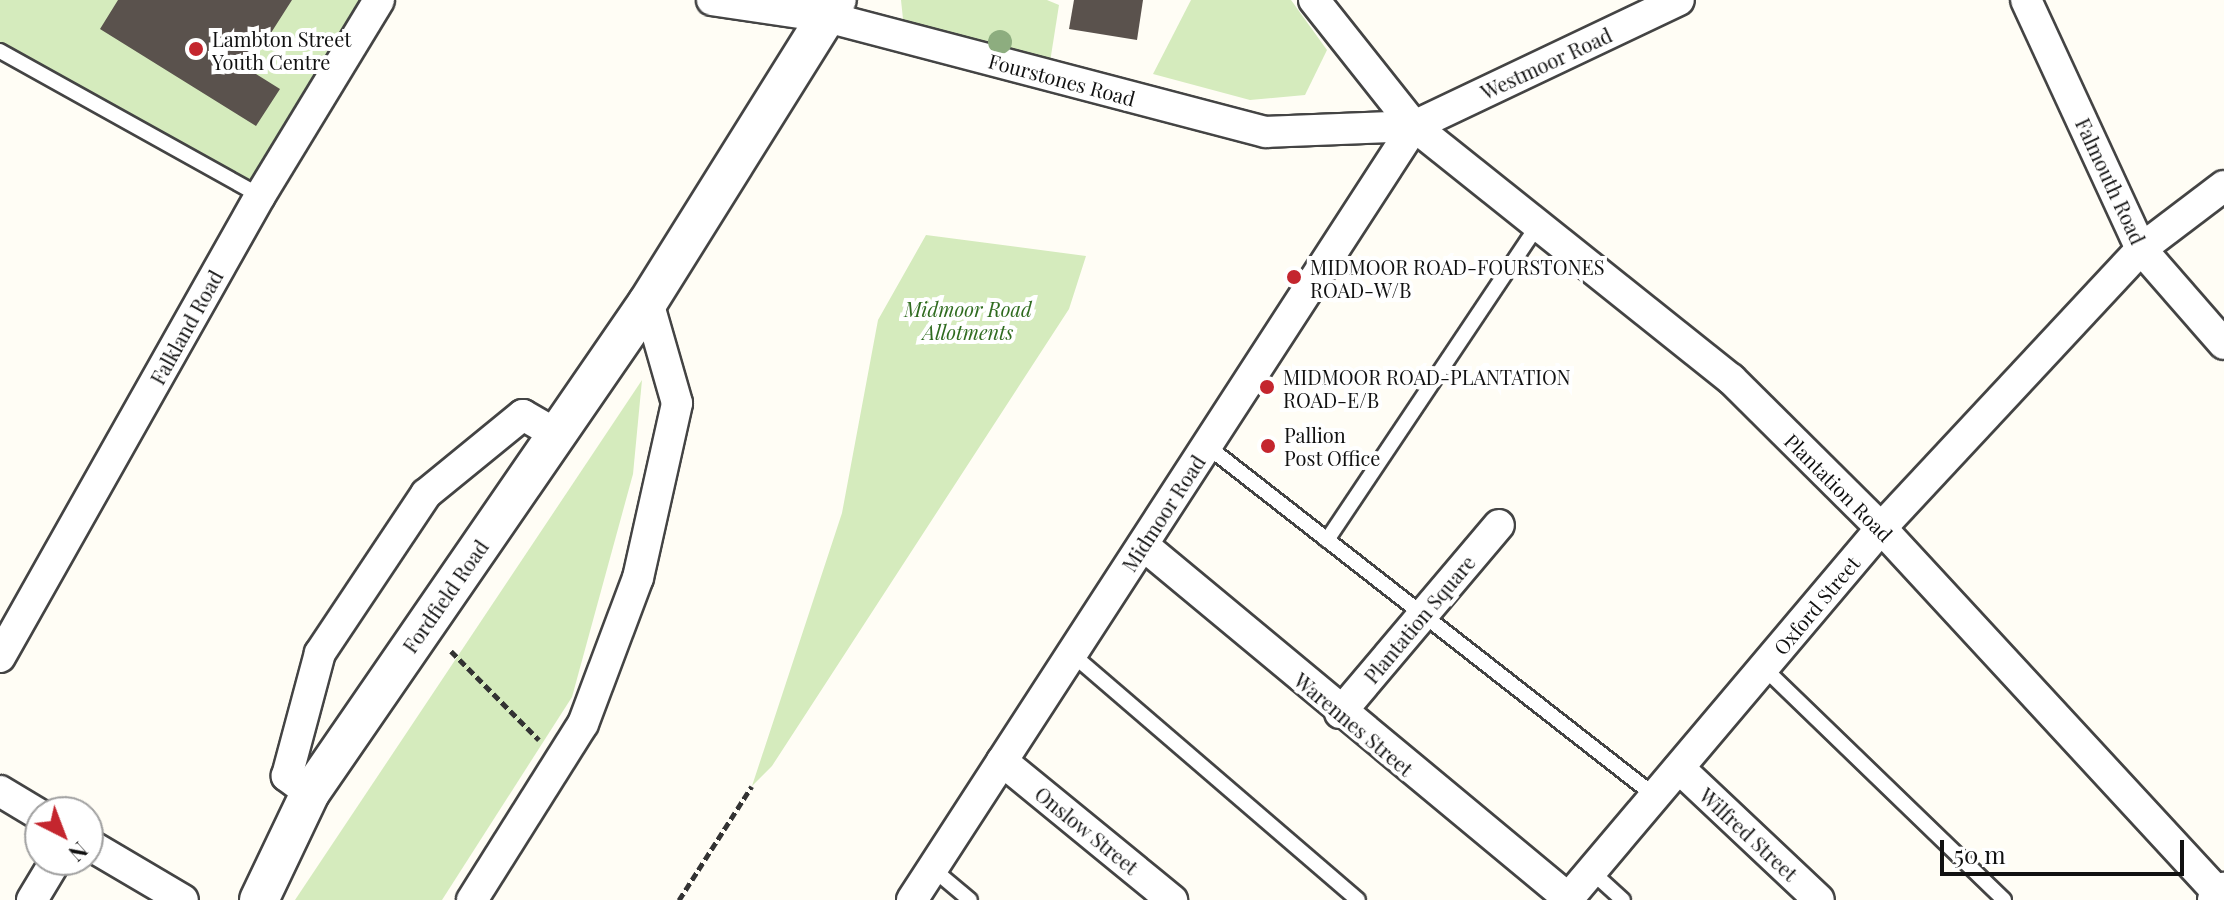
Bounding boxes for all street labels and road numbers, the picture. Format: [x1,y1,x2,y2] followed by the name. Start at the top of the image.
[1477,22,1615,104] street label: Westmoor Road
[986,48,1138,110] street label: Fourstones Road
[2071,114,2151,248] street label: Falmouth Road
[145,266,227,388] street label: Falkland Road
[1780,428,1898,546] street label: Plantation Road
[1116,450,1210,576] street label: Midmoor Road
[397,535,493,657] street label: Fordfield Road
[1359,550,1479,688] street label: Plantation Square
[1768,551,1864,659] street label: Oxford Street
[1290,667,1418,781] street label: Warennes Street
[1030,781,1144,879] street label: Onslow Street
[1695,783,1803,885] street label: Wilfred Street

